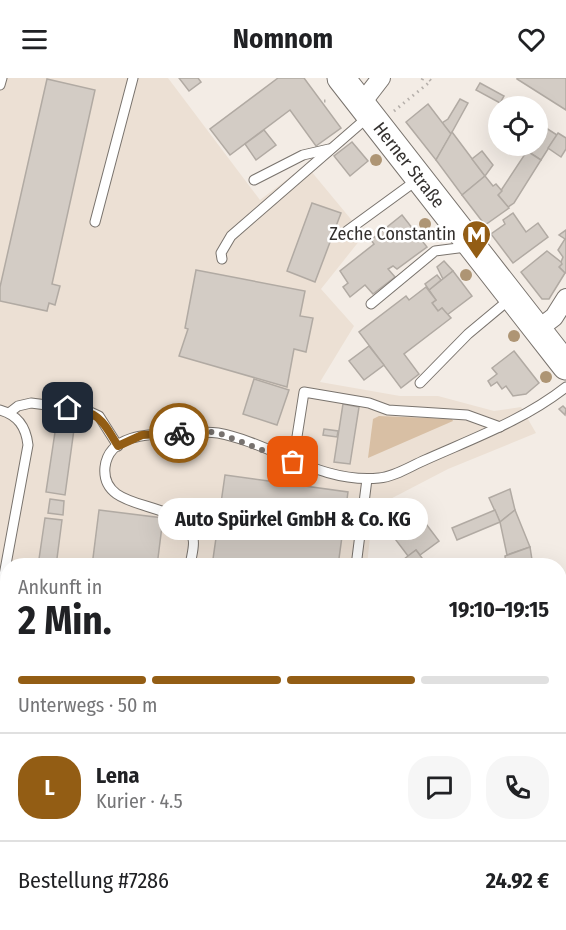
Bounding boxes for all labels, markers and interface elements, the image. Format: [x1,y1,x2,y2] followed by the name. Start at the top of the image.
[18,23,51,56] icon: menu
[233,23,333,55] text: Nomnom
[515,23,548,56] icon: heart
[488,96,548,156] map controls
[488,96,548,156] button: locate
[369,118,449,212] street label: Herner Straße
[461,218,493,260] metro station icon: Zeche Constantin
[329,223,456,245] place label: Zeche Constantin
[42,382,93,433] pin
[51,391,84,424] icon: home
[149,403,209,463] courier
[163,417,196,450] icon: bike
[267,436,318,487] pin
[276,445,309,478] icon: bag
[158,498,428,540] callout: Auto Spürkel GmbH & Co. KG
[175,507,411,531] text: Auto Spürkel GmbH & Co. KG
[18,575,102,599] text: Ankunft in
[449,596,549,623] text: 19:10–19:15
[18,598,112,644] text: 2 Min.
[18,693,158,717] text: Unterwegs · 50 m
[408,756,471,819] button: chat
[486,756,549,819] button: phone
[96,762,139,789] text: Lena
[44,774,55,801] text: L
[96,789,183,813] text: Kurier · 4.5
[18,867,169,894] text: Bestellung #7286
[486,867,549,894] text: 24.92 €

